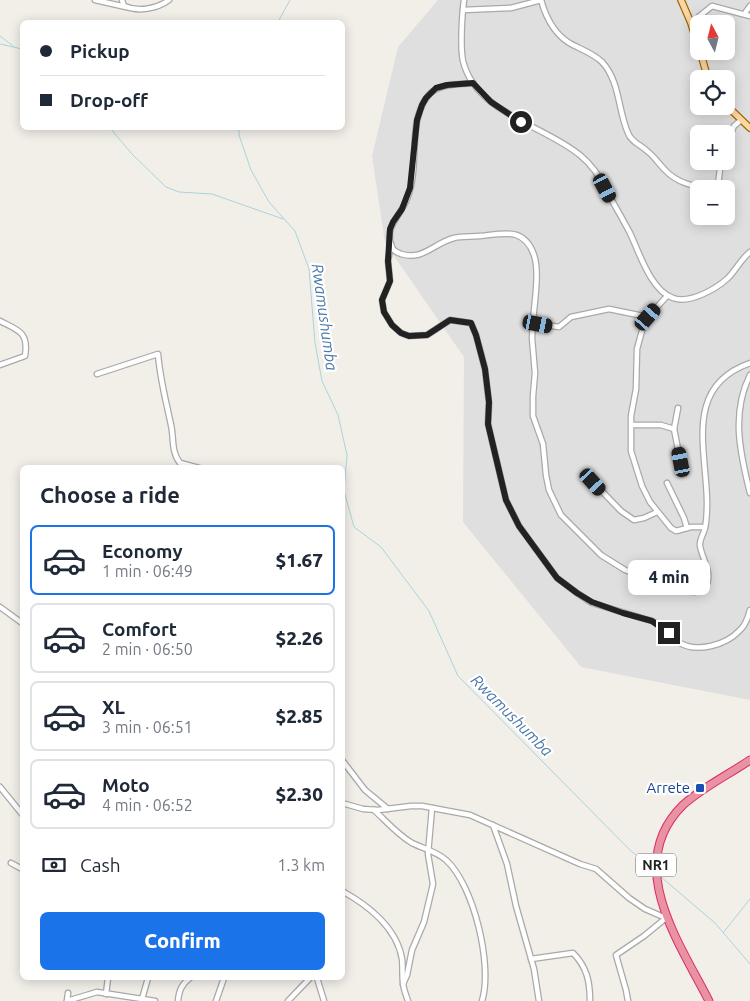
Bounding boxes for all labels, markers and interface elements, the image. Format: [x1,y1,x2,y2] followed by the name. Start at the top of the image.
[690,15,735,60] north arrow
[690,15,735,225] map controls
[70,40,130,62] text: Pickup
[690,70,735,115] button: locate
[70,89,148,111] text: Drop-off
[510,111,532,133] route start
[690,125,735,170] button: +
[591,171,618,205] car
[690,180,735,225] button: −
[309,262,341,372] water label: Rwamushumba
[632,301,663,333] car
[521,314,554,334] car
[670,446,691,478] car
[577,466,608,498] car
[40,482,180,507] text: Choose a ride
[42,538,87,583] icon: car
[102,540,183,562] text: Economy
[275,549,323,571] text: $1.67
[628,560,710,596] callout: 4 min
[102,562,193,580] text: 1 min · 06:49
[649,568,689,586] text: 4 min
[42,616,87,661] icon: car
[102,618,177,640] text: Comfort
[658,622,680,644] route end
[275,627,323,649] text: $2.26
[102,640,193,658] text: 2 min · 06:50
[468,671,557,760] water label: Rwamushumba
[42,694,87,739] icon: car
[102,696,125,718] text: XL
[275,705,323,727] text: $2.85
[102,718,193,736] text: 3 min · 06:51
[42,772,87,817] icon: car
[102,774,150,796] text: Moto
[646,779,690,796] place label: Arrete
[694,782,706,794] marker: Arrete
[275,783,323,805] text: $2.30
[102,796,193,814] text: 4 min · 06:52
[40,851,68,879] icon: cash
[80,854,121,876] text: Cash
[636,854,676,876] road number: NR1
[277,856,325,874] text: 1.3 km
[40,912,325,970] button: Confirm

